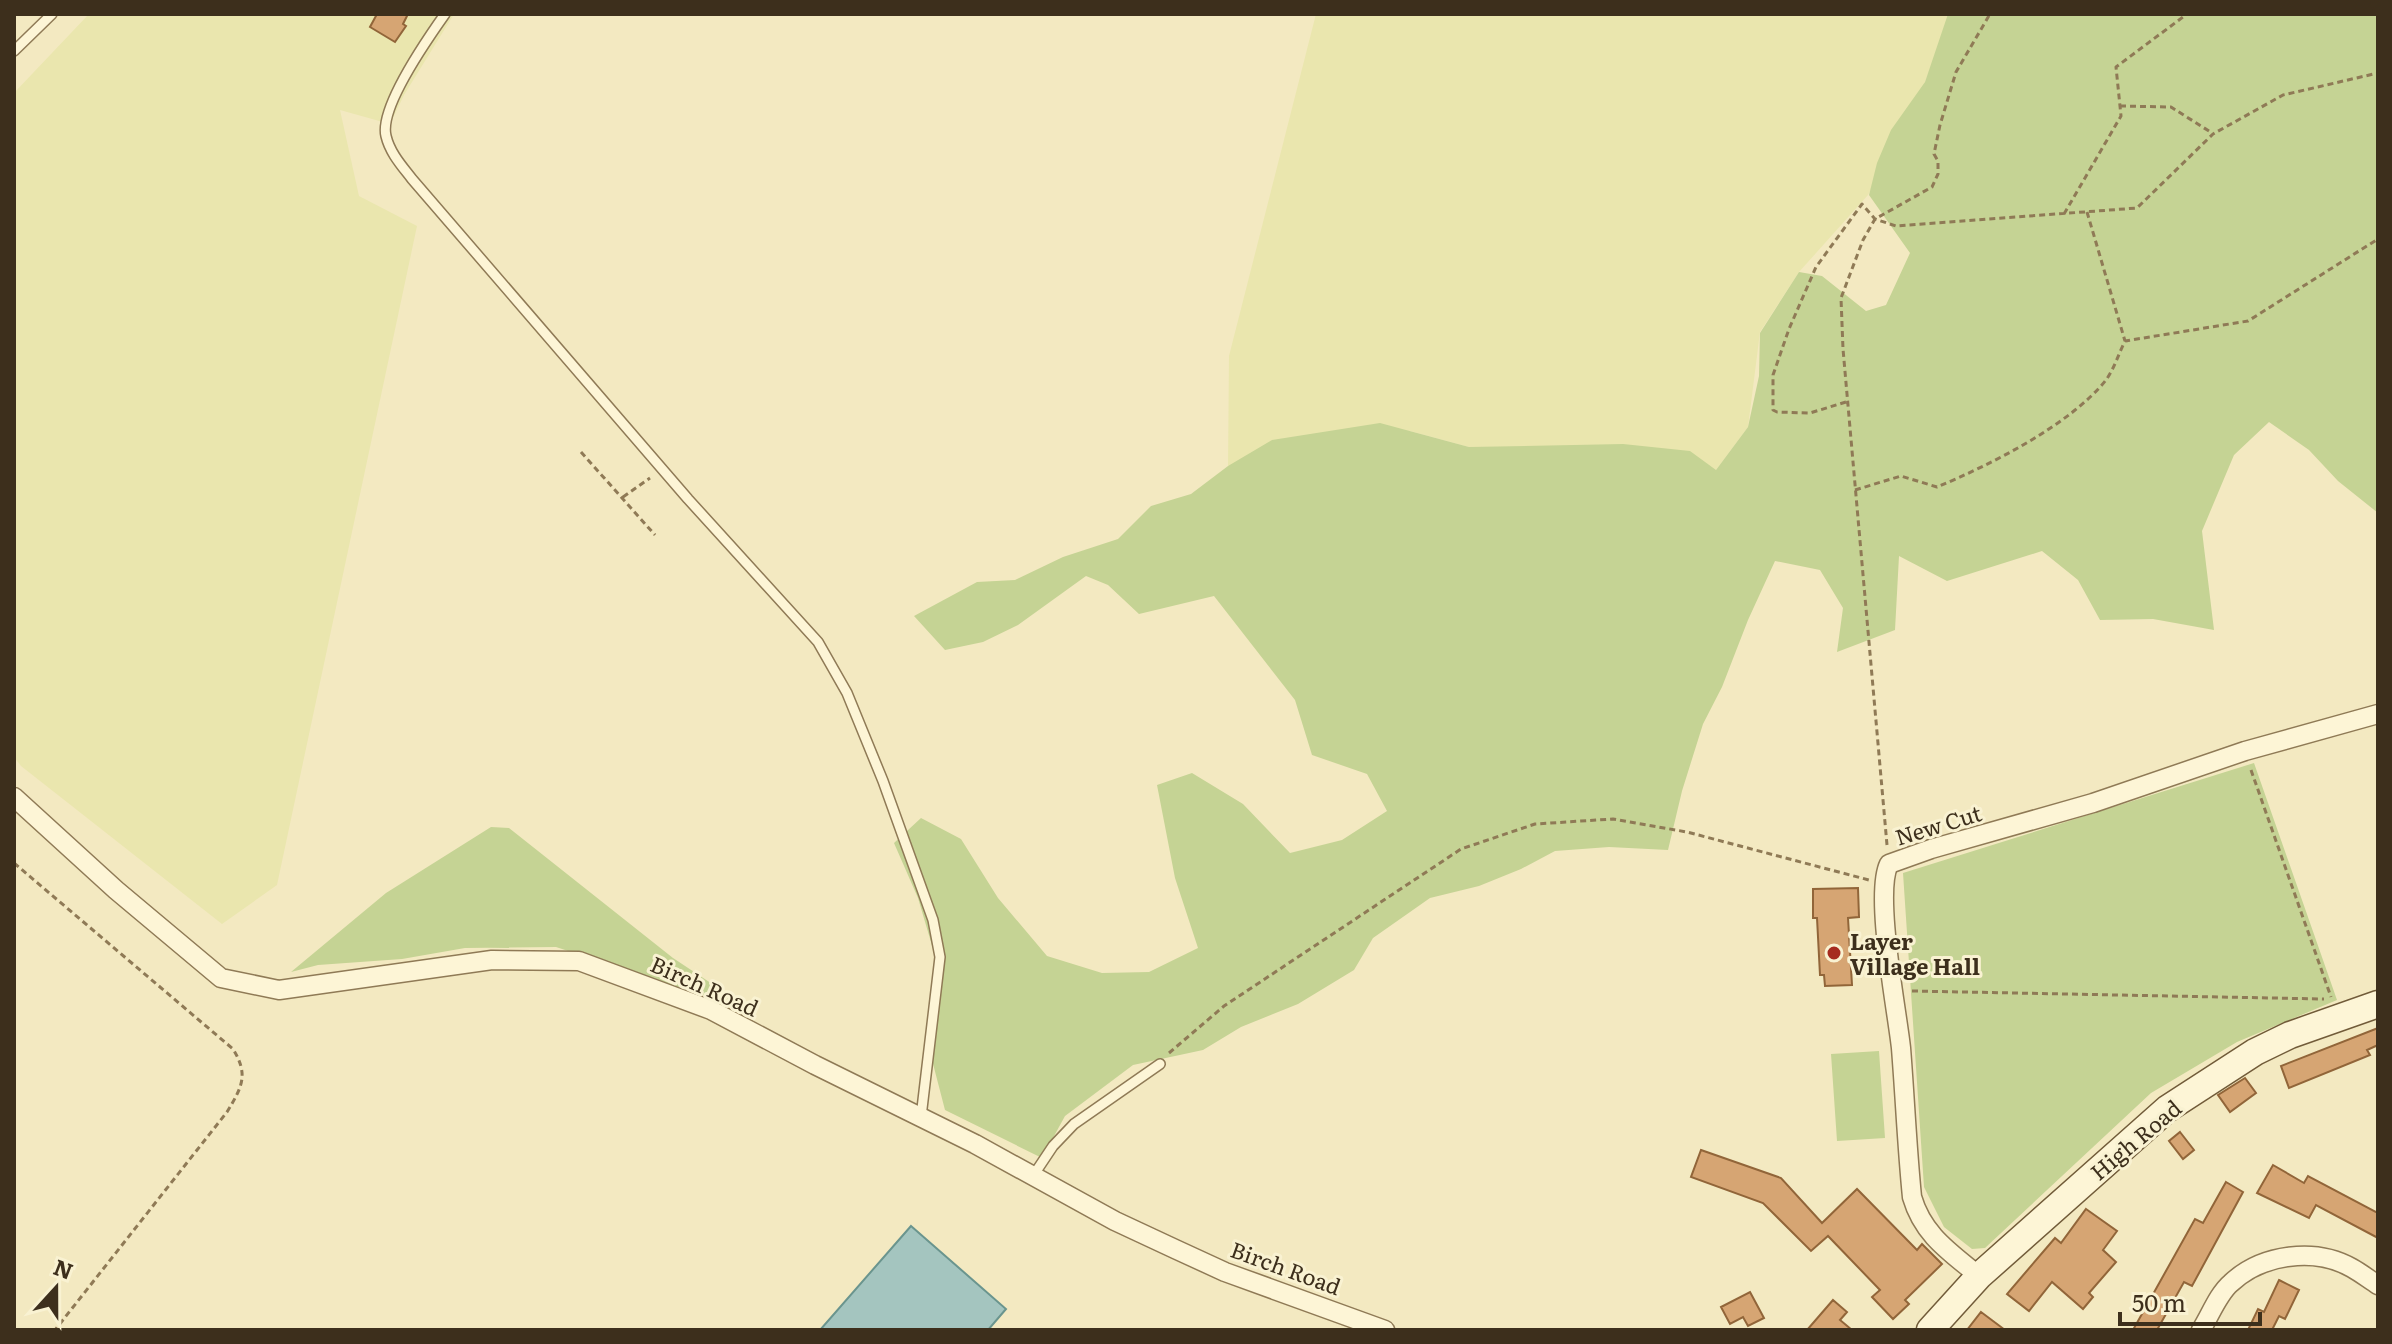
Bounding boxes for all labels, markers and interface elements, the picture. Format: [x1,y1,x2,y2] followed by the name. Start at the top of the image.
[1891,795,1985,853] street label: New Cut
[1850,924,1980,982] place label: Layer Village Hall
[1825,944,1843,962] marker: Layer Village Hall
[646,946,764,1024] street label: Birch Road
[2082,1091,2188,1187] street label: High Road
[1226,1232,1346,1302] street label: Birch Road
[16,1248,96,1328] north arrow
[49,1249,78,1287] text: N
[2120,1276,2260,1326] scale bar
[2132,1284,2186,1319] text: 50 m

